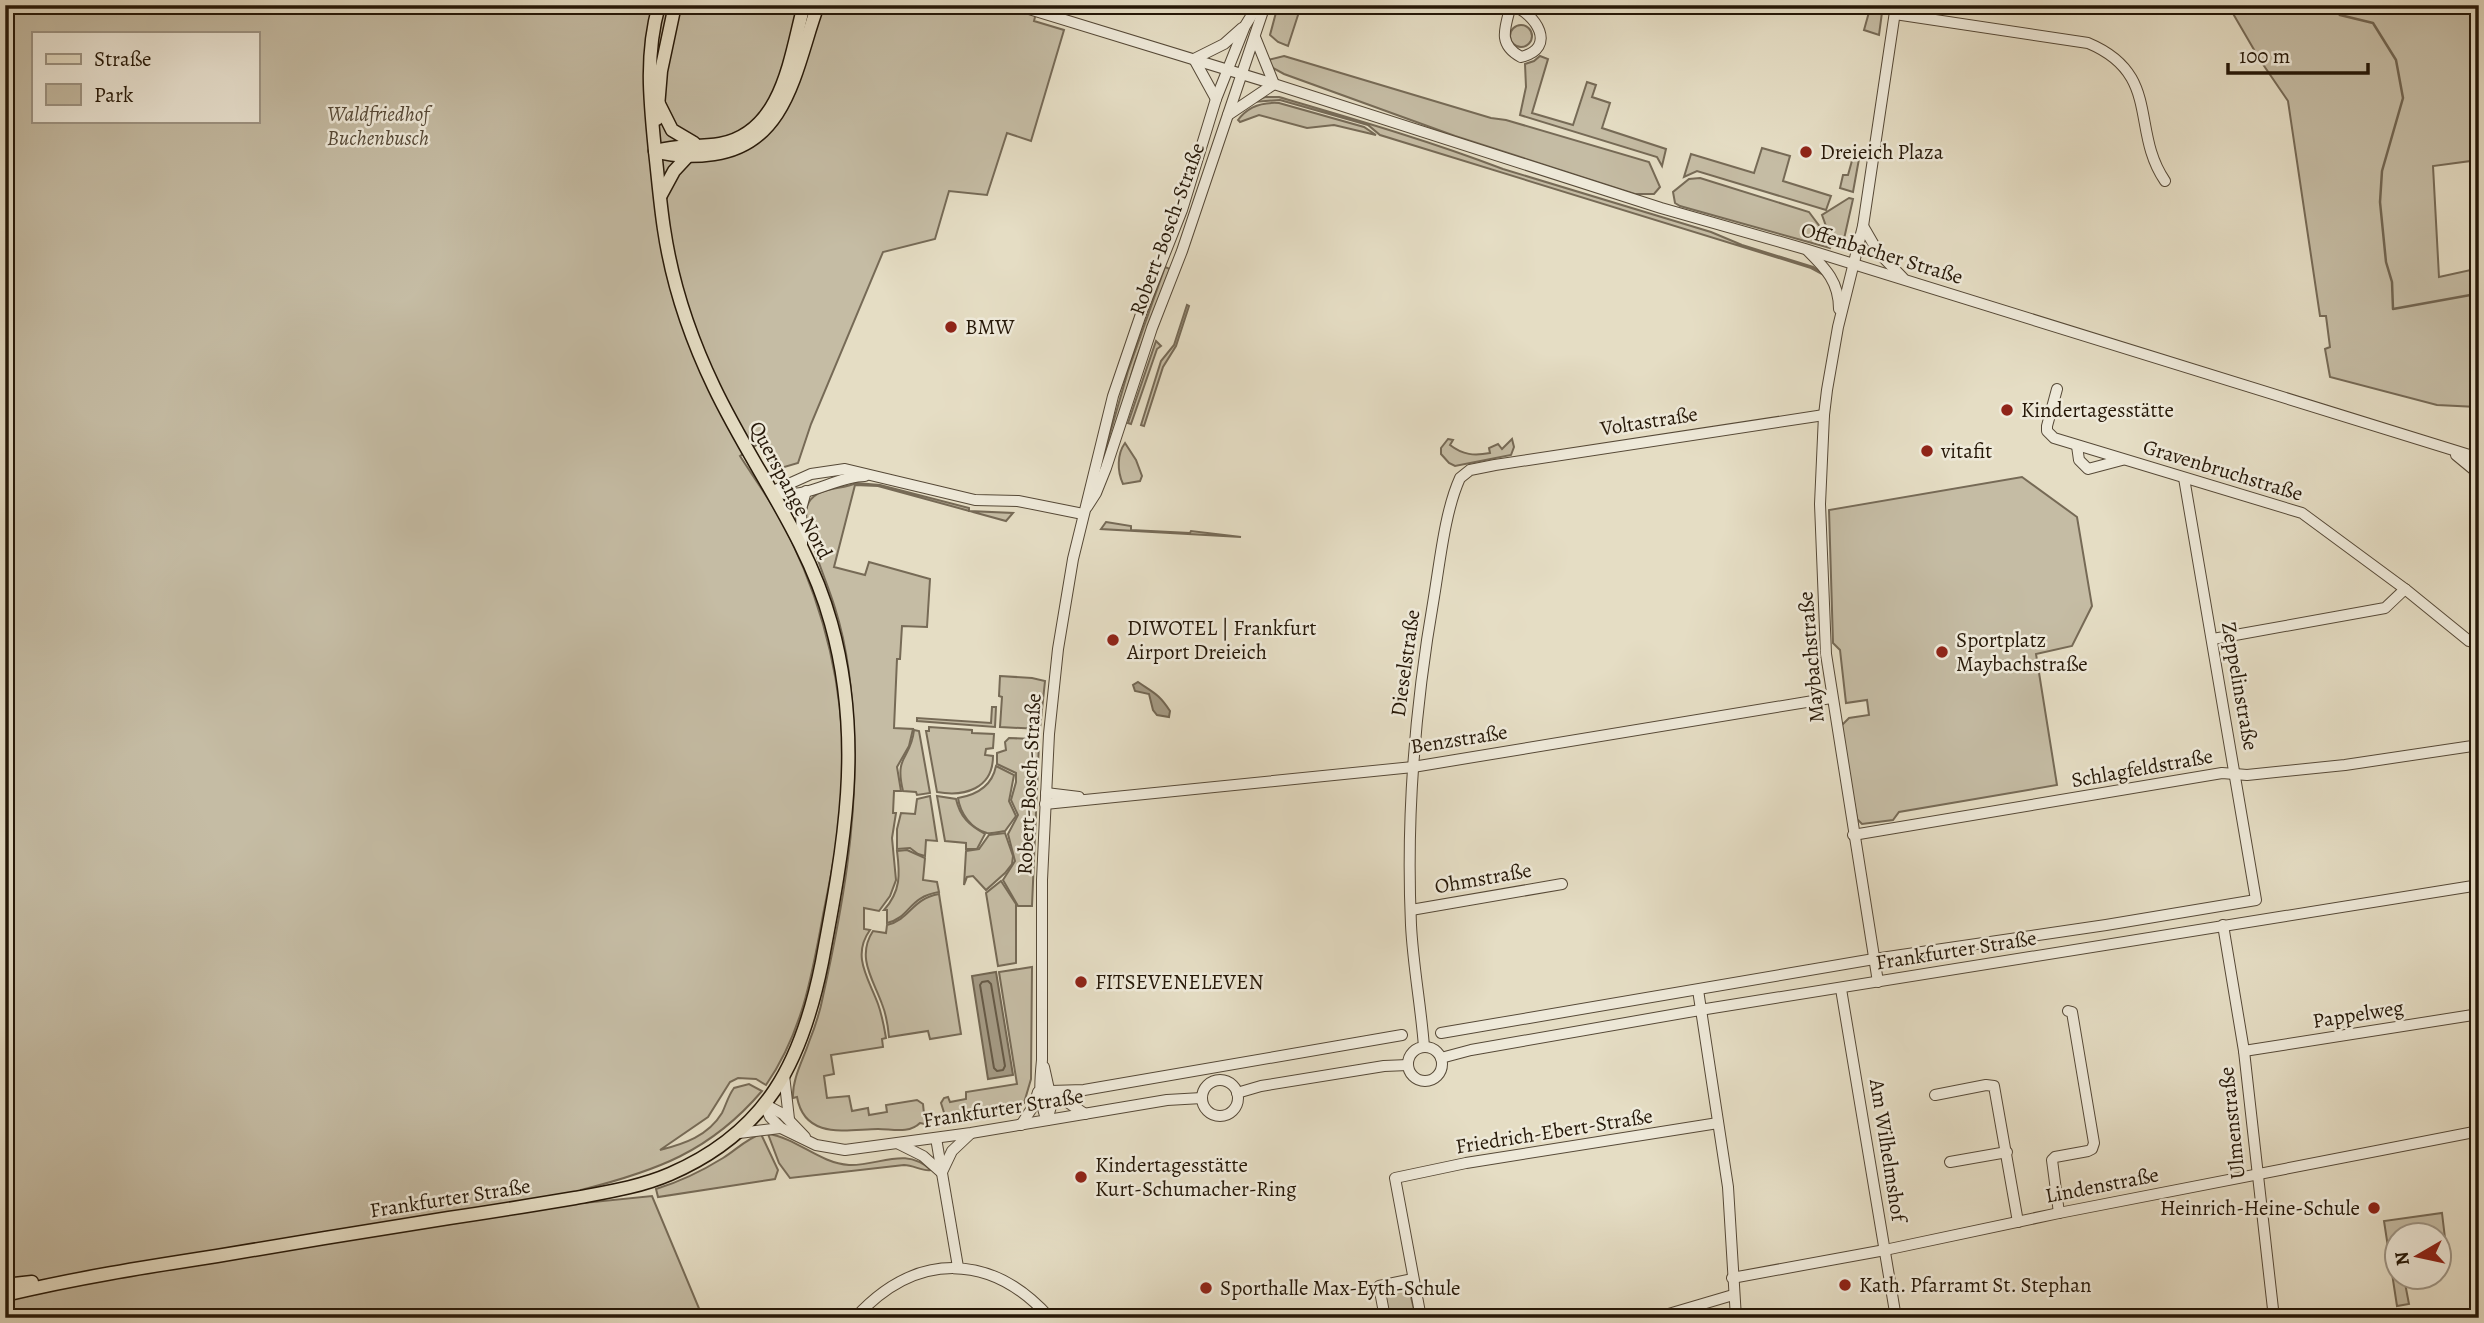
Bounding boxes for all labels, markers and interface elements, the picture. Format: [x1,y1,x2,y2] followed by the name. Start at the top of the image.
[32,32,259,122] legend
[2228,32,2368,76] scale bar
[2239,42,2290,70] text: 100 m
[94,45,152,73] text: Straße
[94,81,134,109] text: Park
[327,100,433,152] park label: Waldfriedhof Buchenbusch
[1820,138,1944,166] place label: Dreieich Plaza
[1123,139,1211,319] street label: Robert-Bosch-Straße
[1798,144,1814,160] marker: Dreieich Plaza
[1798,215,1966,291] street label: Offenbacher Straße
[965,313,1015,341] place label: BMW
[943,319,959,335] marker: BMW
[2021,396,2174,424] place label: Kindertagesstätte
[1597,399,1700,443] street label: Voltastraße
[1999,402,2015,418] marker: Kindertagesstätte
[743,416,840,565] street label: Querspange Nord
[2140,432,2306,508] street label: Gravenbruchstraße
[1940,437,1992,465] place label: vitafit
[1919,443,1935,459] marker: vitafit
[1791,590,1831,724] street label: Maybachstraße
[1384,608,1426,718] street label: Dieselstraße
[1126,614,1316,666] place label: DIWOTEL | Frankfurt Airport Dreieich
[2215,620,2265,752] street label: Zeppelinstraße
[1956,626,2088,678] place label: Sportplatz Maybachstraße
[1105,632,1121,648] marker: DIWOTEL | Frankfurt Airport Dreieich
[1934,644,1950,660] marker: Sportplatz Maybachstraße
[1010,692,1048,876] street label: Robert-Bosch-Straße
[1409,718,1509,760] street label: Benzstraße
[2069,742,2215,794] street label: Schlagfeldstraße
[1432,856,1534,900] street label: Ohmstraße
[1874,923,2038,977] street label: Frankfurter Straße
[1095,968,1264,996] place label: FITSEVENELEVEN
[1073,974,1089,990] marker: FITSEVENELEVEN
[2310,993,2406,1035] street label: Pappelweg
[2212,1066,2252,1180] street label: Ulmenstraße
[1863,1076,1914,1226] street label: Am Wilhelmshof
[921,1081,1085,1135] street label: Frankfurter Straße
[1453,1102,1655,1160] street label: Friedrich-Ebert-Straße
[1095,1151,1297,1203] place label: Kindertagesstätte Kurt-Schumacher-Ring
[2043,1160,2161,1210] street label: Lindenstraße
[1073,1169,1089,1185] marker: Kindertagesstätte Kurt-Schumacher-Ring
[368,1171,532,1225] street label: Frankfurter Straße
[2160,1194,2360,1222] place label: Heinrich-Heine-Schule
[2366,1200,2382,1216] marker: Heinrich-Heine-Schule
[2382,1222,2452,1292] north arrow
[2388,1249,2416,1267] text: N
[1859,1271,2092,1299] place label: Kath. Pfarramt St. Stephan
[1220,1274,1461,1302] place label: Sporthalle Max-Eyth-Schule
[1837,1277,1853,1293] marker: Kath. Pfarramt St. Stephan
[1198,1280,1214,1296] marker: Sporthalle Max-Eyth-Schule

